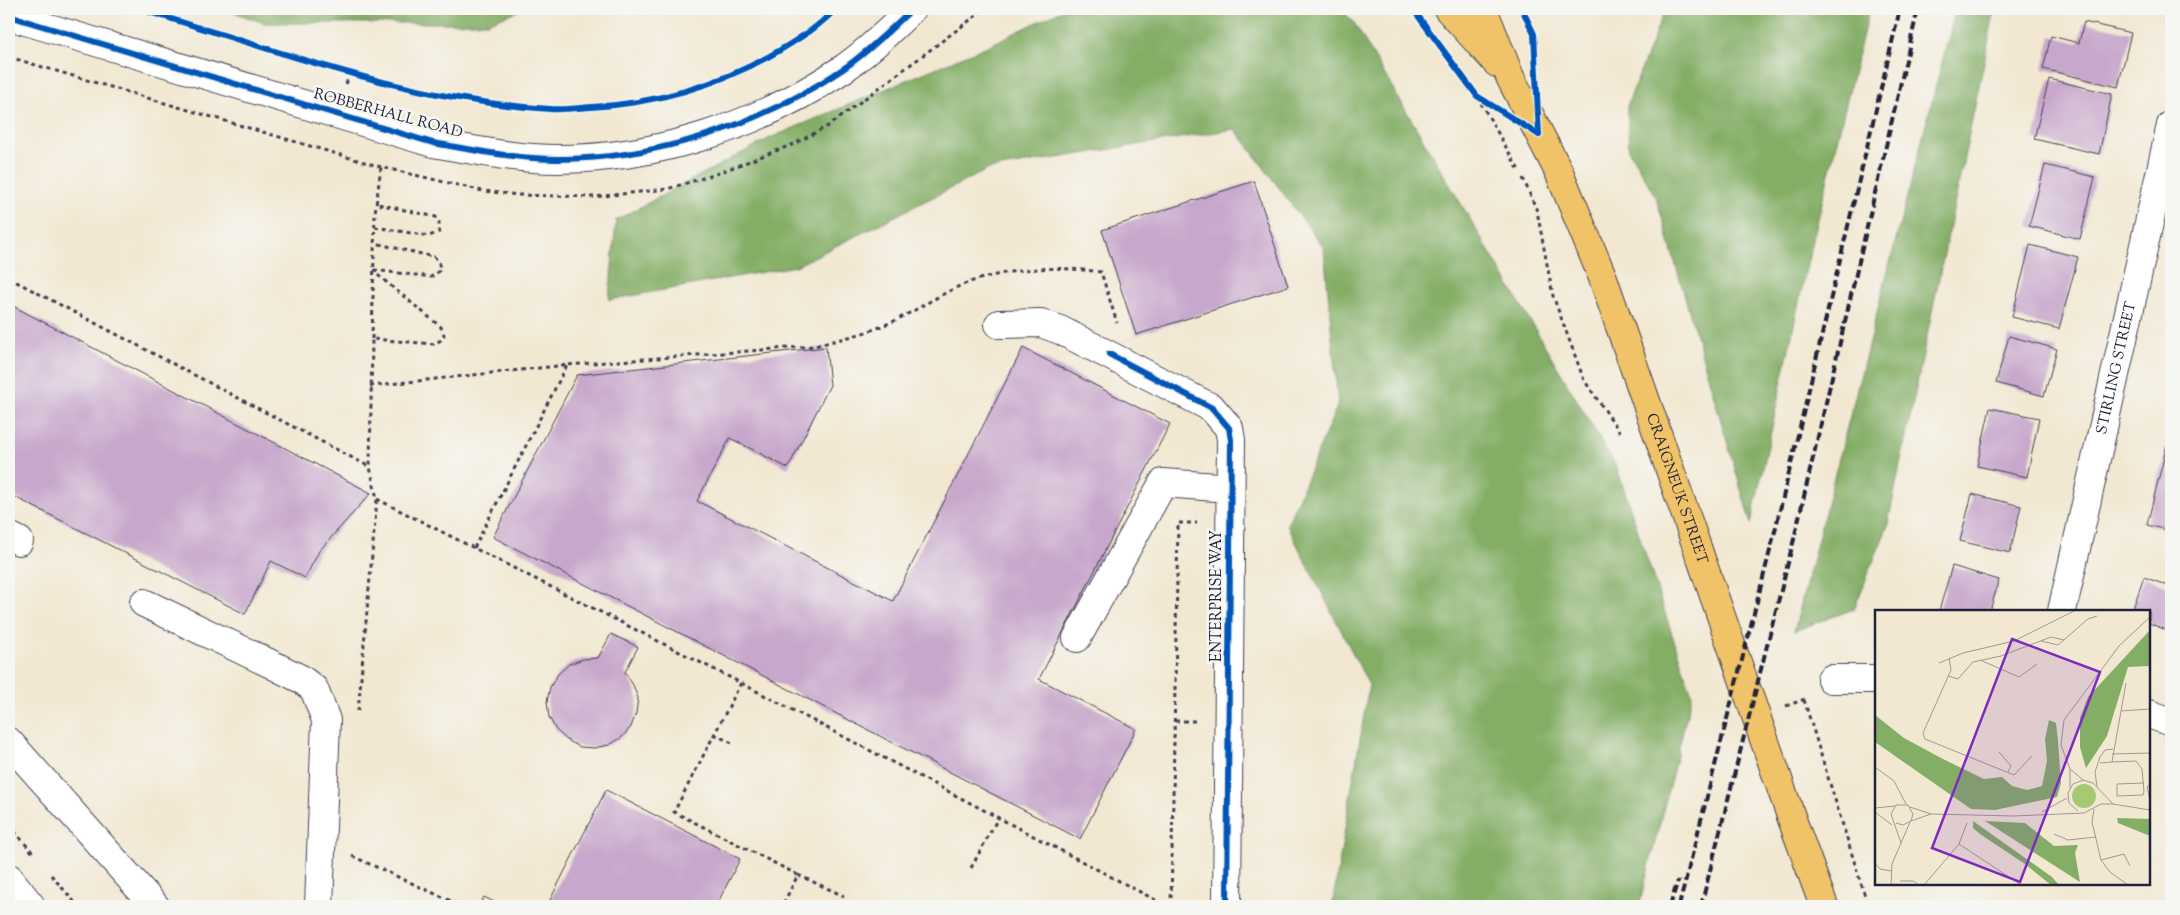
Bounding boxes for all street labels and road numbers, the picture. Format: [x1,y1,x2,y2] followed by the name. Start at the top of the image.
[311,84,465,144] street label: ROBBERHALL ROAD
[2091,299,2142,436] street label: STIRLING STREET
[1641,410,1713,567] street label: CRAIGNEUK STREET
[1207,530,1228,662] street label: ENTERPRISE WAY

